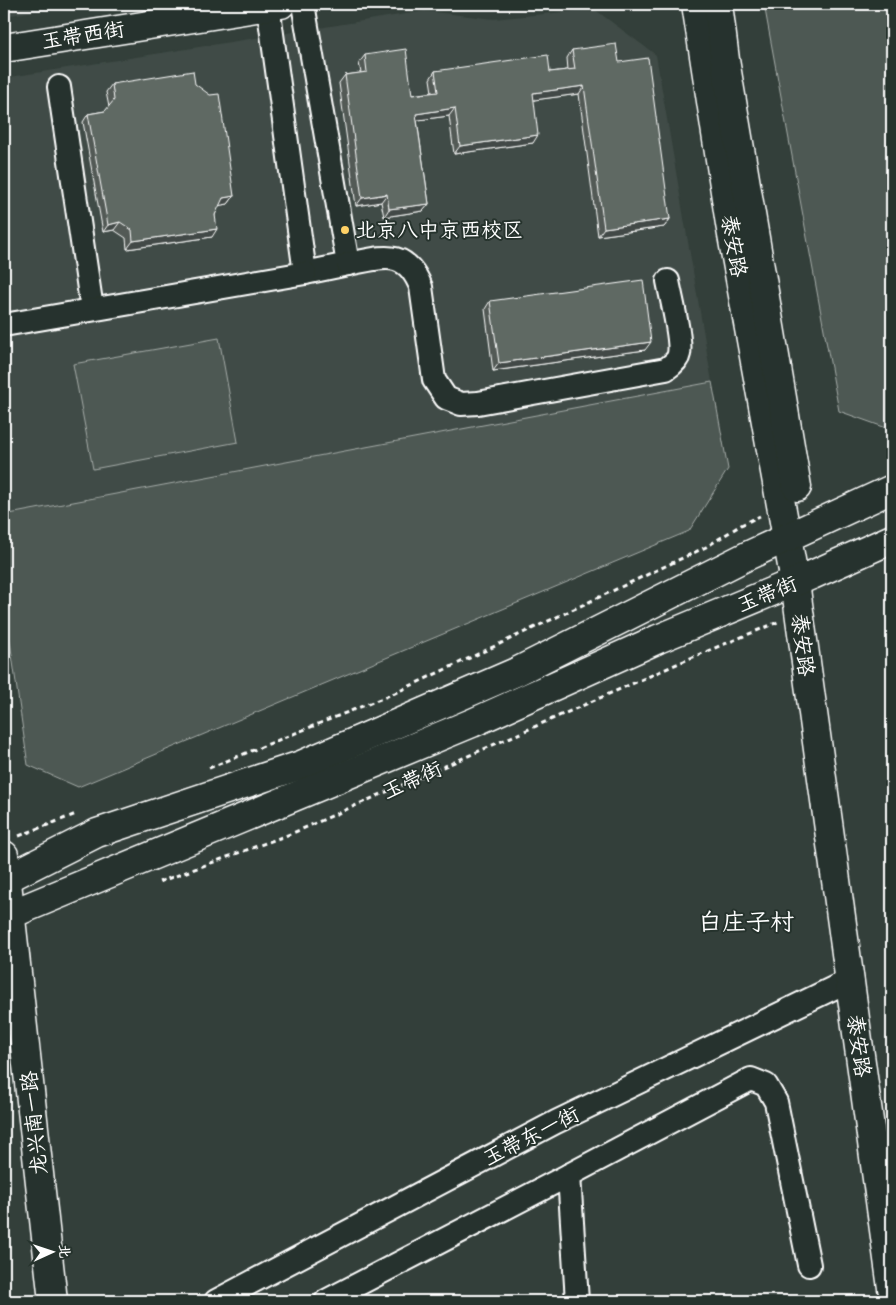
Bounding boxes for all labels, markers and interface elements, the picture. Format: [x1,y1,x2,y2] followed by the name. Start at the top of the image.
[39,16,126,53] street label: 玉带西街
[717,213,752,279] street label: 泰安路
[355,217,523,242] place label: 北京八中京西校区
[339,224,351,236] marker: 北京八中京西校区
[733,570,801,617] street label: 玉带街
[787,612,820,678] street label: 泰安路
[378,755,446,804] street label: 玉带街
[698,907,794,936] district label: 白庄子村
[843,1013,876,1079] street label: 泰安路
[16,1070,51,1177] street label: 龙兴南一路
[478,1101,583,1171] street label: 玉带东一街
[28,1228,78,1278] north arrow
[56,1244,73,1259] text: 北

